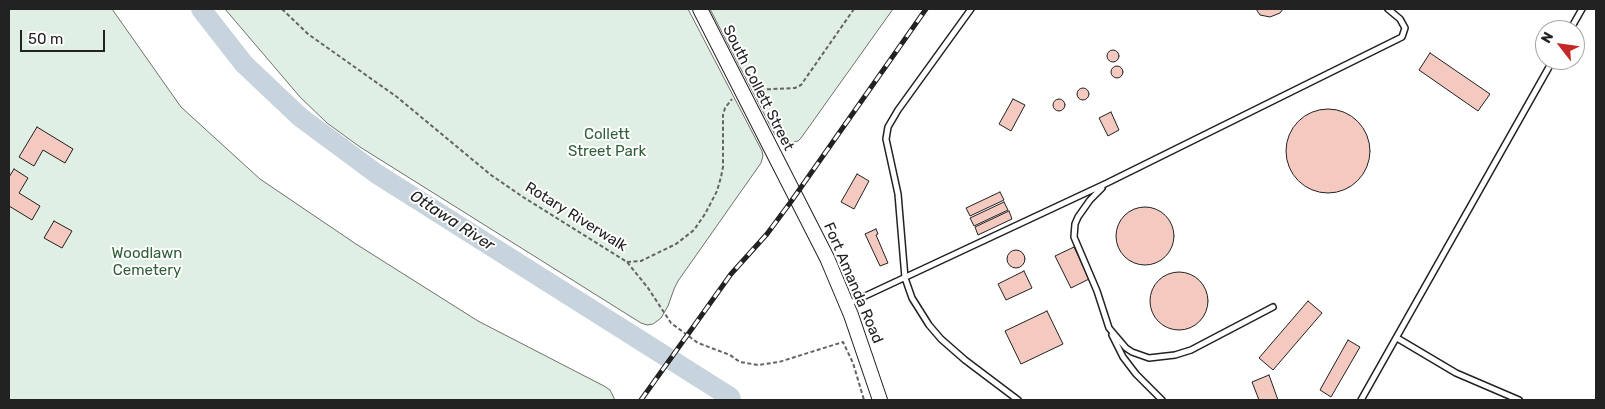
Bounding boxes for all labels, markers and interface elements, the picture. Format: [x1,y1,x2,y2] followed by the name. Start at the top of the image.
[22,20,108,52] scale bar
[1535,20,1585,70] north arrow
[719,22,797,154] street label: South Collett Street
[1538,29,1557,46] text: N
[28,30,63,48] text: 50 m
[568,126,646,161] park label: Collett Street Park
[522,178,630,256] street label: Rotary Riverwalk
[406,187,498,255] water label: Ottawa River
[819,220,887,346] street label: Fort Amanda Road
[112,245,182,280] park label: Woodlawn Cemetery

